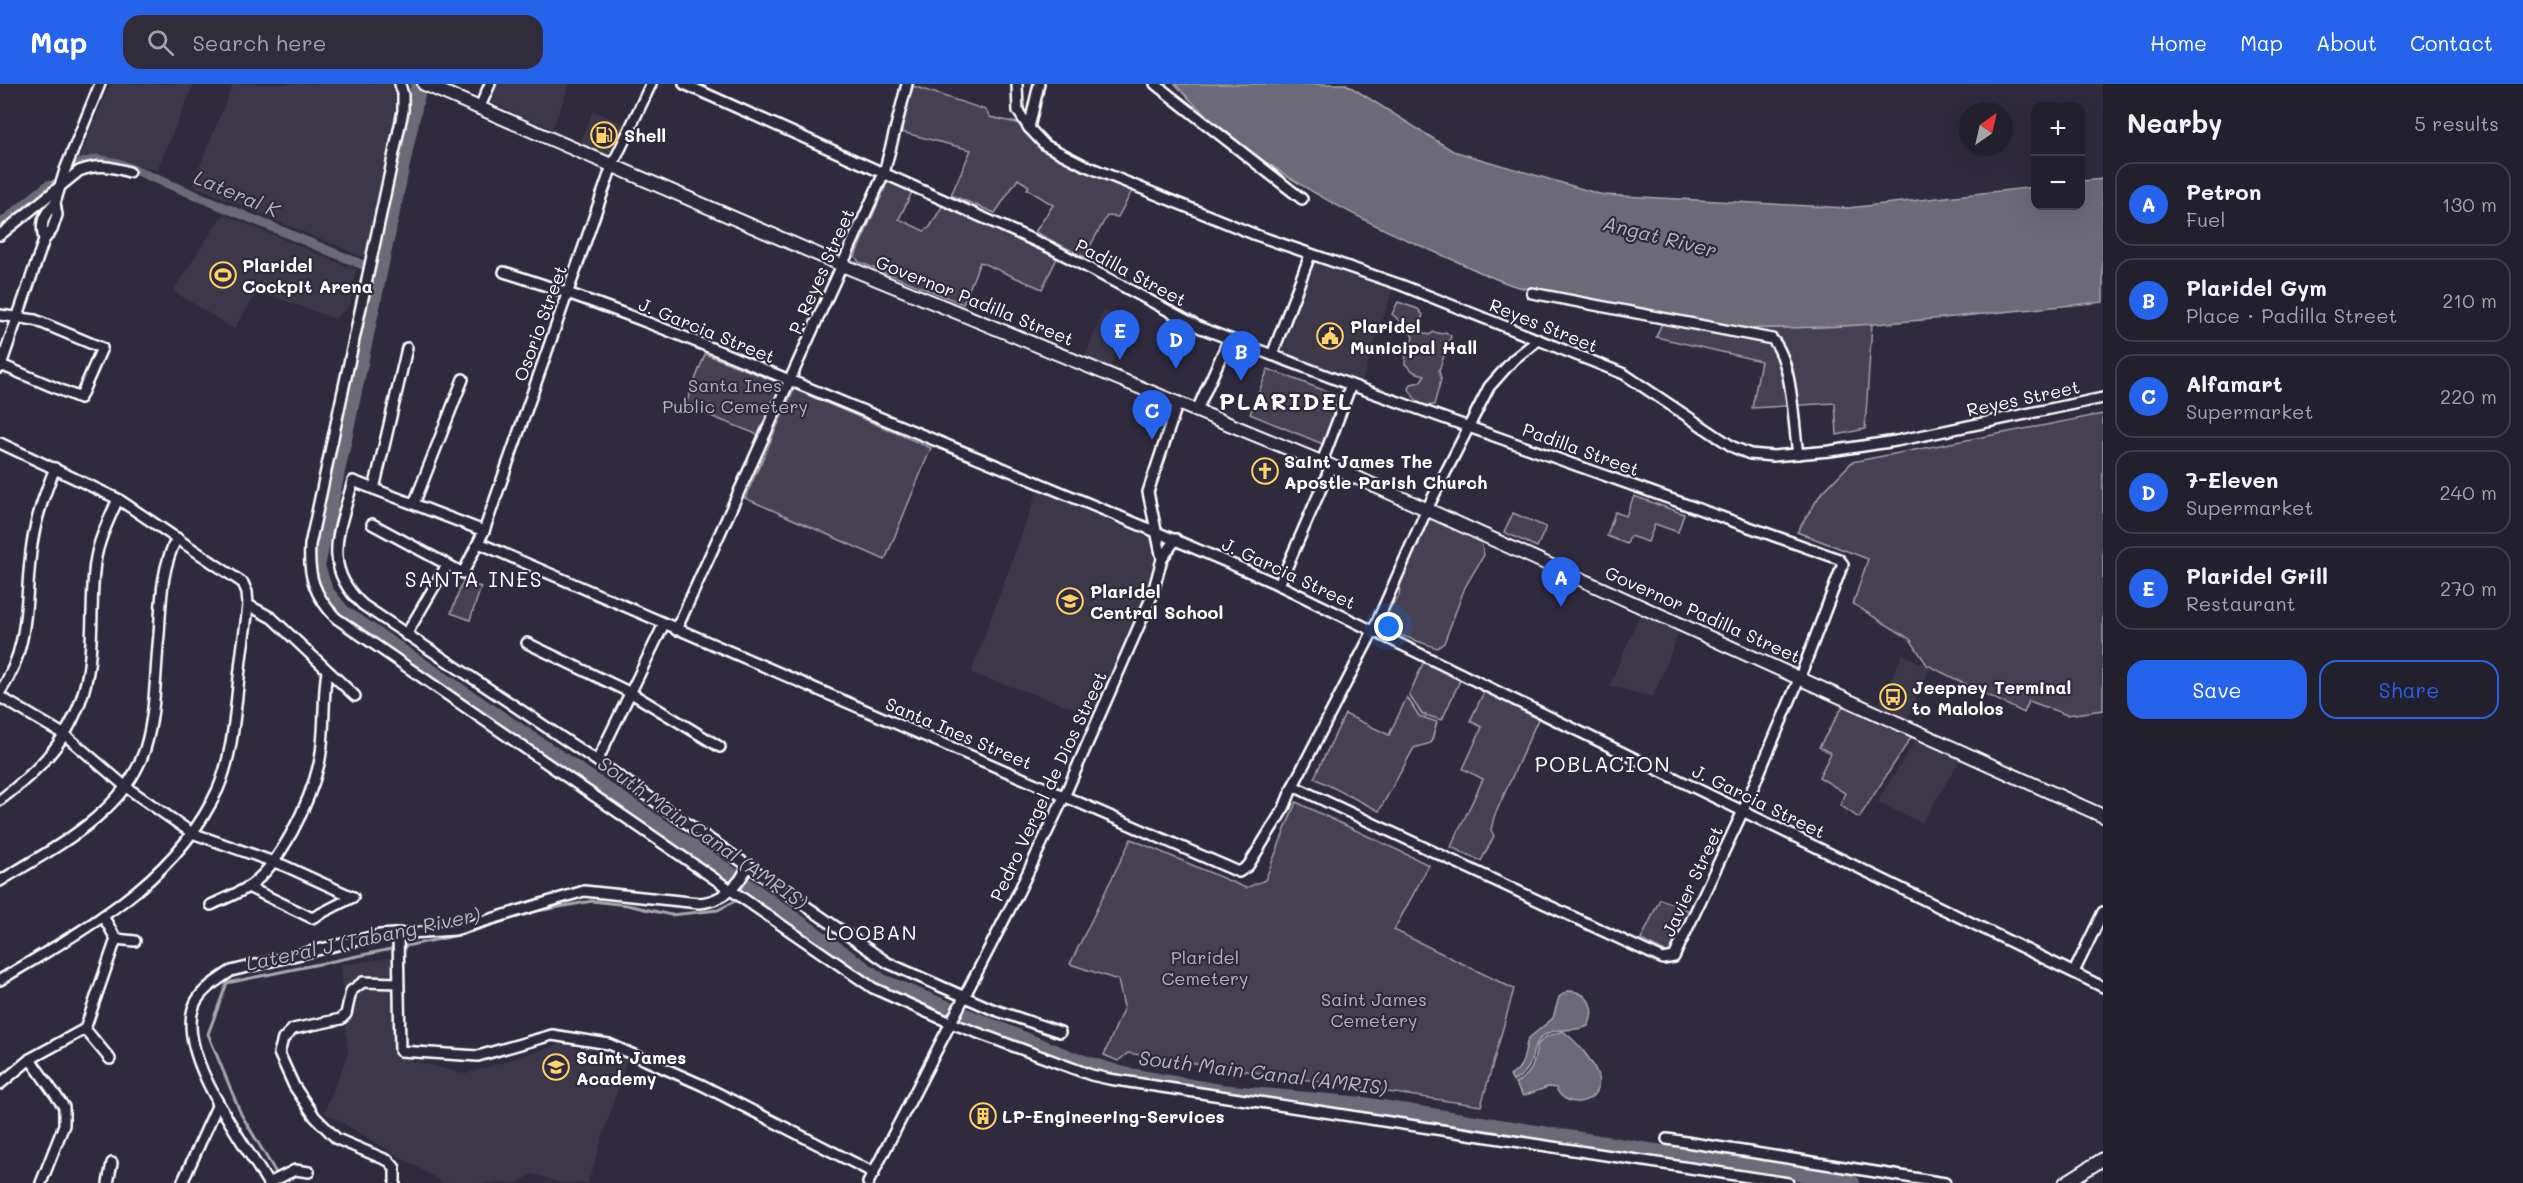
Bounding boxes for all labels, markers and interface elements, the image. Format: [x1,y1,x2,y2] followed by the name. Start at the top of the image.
[123,15,543,69] search box
[30,24,87,60] text: Map
[144,26,177,59] icon: search
[192,28,326,57] text: Search here
[2150,29,2207,56] text: Home
[2240,29,2283,56] text: Map
[2316,29,2377,56] text: About
[2410,29,2493,56] text: Contact
[1959,102,2013,156] north arrow
[2031,102,2085,210] map controls
[2031,102,2085,156] button: +
[2127,106,2222,140] text: Nearby
[2414,110,2499,136] text: 5 results
[589,120,619,150] fuel station icon: Shell
[624,123,666,147] place label: Shell
[2031,156,2085,210] button: −
[190,163,285,223] water label: Lateral K
[2186,177,2261,206] text: Petron
[2142,191,2155,217] text: A
[2442,191,2497,217] text: 130 m
[783,204,859,338] street label: P. Reyes Street
[2186,206,2226,232] text: Fuel
[1601,209,1719,263] water label: Angat River
[1071,233,1191,311] street label: Padilla Street
[872,249,1078,351] street label: Governor Padilla Street
[242,253,373,298] place label: Plaridel Cockpit Arena
[208,260,238,290] sports icon: Plaridel Cockpit Arena
[508,262,572,384] street label: Osorio Street
[2186,273,2327,302] text: Plaridel Gym
[2142,287,2155,313] text: B
[2442,287,2497,313] text: 210 m
[635,292,779,368] street label: J. Garcia Street
[1486,292,1602,358] street label: Reyes Street
[2186,302,2397,328] text: Place · Padilla Street
[1100,310,1140,360] pin: E
[1350,314,1477,359] place label: Plaridel Municipal Hall
[1156,320,1196,369] pin: D
[1315,321,1345,351] public building icon: Plaridel Municipal Hall
[1222,332,1260,381] pin: B
[2186,369,2282,398] text: Alfamart
[662,373,808,418] park label: Santa Ines Public Cemetery
[1964,374,2082,422] street label: Reyes Street
[2141,383,2156,409] text: C
[2440,383,2497,409] text: 220 m
[1219,385,1353,416] district label: PLARIDEL
[1132,390,1172,440] pin: C
[2186,398,2313,424] text: Supermarket
[1519,417,1643,481] street label: Padilla Street
[1284,449,1488,494] place label: Saint James The Apostle Parish Church
[1250,456,1280,486] church icon: Saint James The Apostle Parish Church
[2186,465,2278,494] text: 7-Eleven
[2141,479,2156,505] text: D
[2439,479,2497,505] text: 240 m
[2186,494,2313,520] text: Supermarket
[1218,532,1360,614] street label: J. Garcia Street
[1542,558,1580,607] pin: A
[1601,560,1805,668] street label: Governor Padilla Street
[2186,561,2328,590] text: Plaridel Grill
[405,565,543,592] district label: SANTA INES
[2142,575,2155,601] text: E
[2440,575,2497,601] text: 270 m
[1090,579,1223,624] place label: Plaridel Central School
[1055,586,1085,616] school or university icon: Plaridel Central School
[2186,590,2296,616] text: Restaurant
[1374,612,1403,641] your location
[2127,660,2307,719] button: Save
[2319,660,2499,719] button: Share
[984,667,1112,905] street label: Pedro Vergel de Dios Street
[1912,675,2071,720] place label: Jeepney Terminal to Malolos
[1878,682,1908,712] bus stop icon: Jeepney Terminal to Malolos
[882,691,1036,775] street label: Santa Ines Street
[593,750,813,915] water label: South Main Canal (AMRIS)
[1535,750,1671,777] district label: POBLACION
[1689,758,1829,844] street label: J. Garcia Street
[1656,822,1728,940] street label: Javier Street
[243,900,483,976] water label: Lateral J (Tabang River)
[826,919,918,945] district label: LOOBAN
[1162,945,1248,990] park label: Plaridel Cemetery
[1321,987,1427,1032] park label: Saint James Cemetery
[1137,1044,1389,1100] water label: South Main Canal (AMRIS)
[576,1045,686,1090] place label: Saint James Academy
[541,1052,571,1082] school or university icon: Saint James Academy
[968,1101,998,1131] building icon: LP-Engineering-Services
[1002,1104,1225,1128] place label: LP-Engineering-Services

